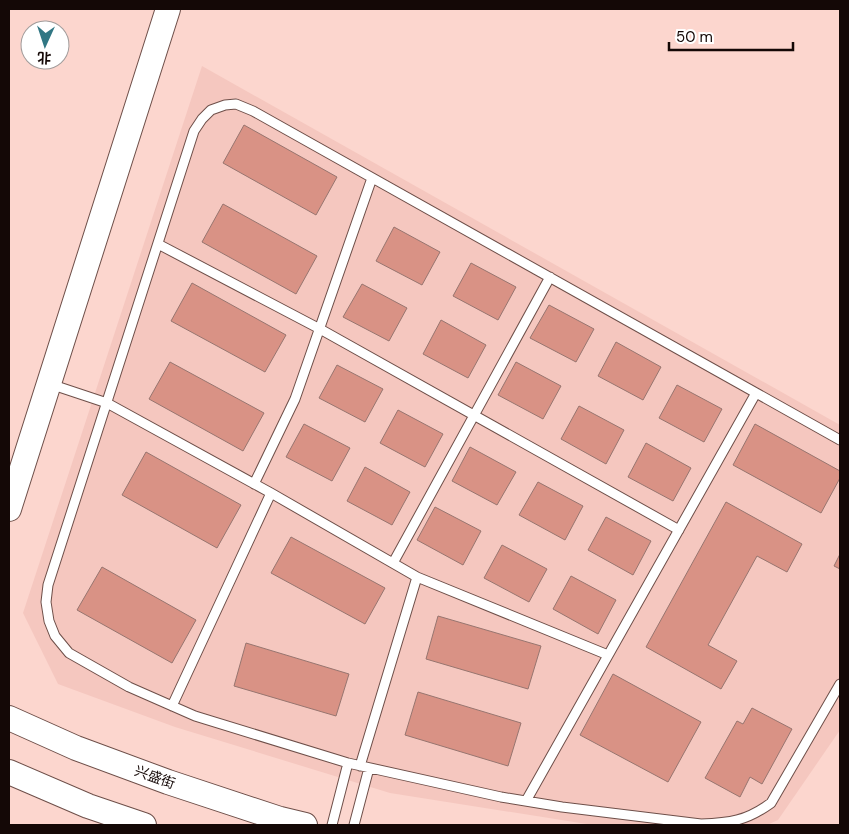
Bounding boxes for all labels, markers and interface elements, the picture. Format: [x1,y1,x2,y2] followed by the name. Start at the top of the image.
[20,20,70,70] north arrow
[669,20,793,52] scale bar
[676,27,713,47] text: 50 m
[37,49,52,67] text: 北
[132,761,178,793] street label: 兴盛街

